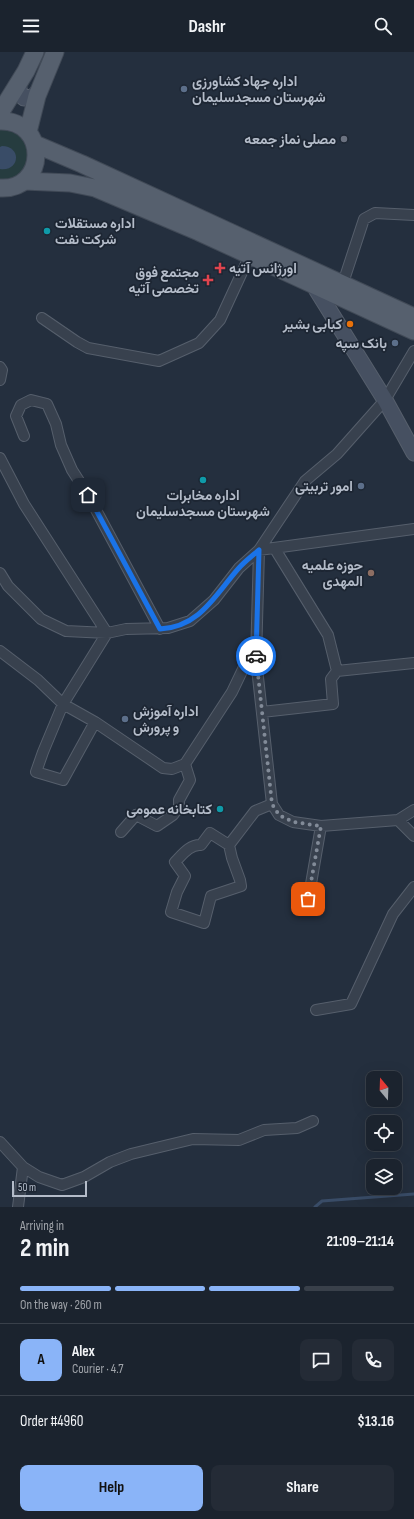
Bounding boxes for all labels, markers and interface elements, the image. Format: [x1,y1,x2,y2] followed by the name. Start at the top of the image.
[20,15,42,37] icon: menu
[372,15,394,37] icon: search
[188,16,226,37] text: Dashr
[192,73,326,106] place label: اداره جهاد کشاورزی شهرستان مسجدسلیمان
[179,84,189,94] marker: اداره جهاد کشاورزی شهرستان مسجدسلیمان
[244,131,336,148] place label: مصلی نماز جمعه
[339,134,349,144] marker: مصلی نماز جمعه
[55,215,135,248] place label: اداره مستقلات شرکت نفت
[42,226,52,236] marker: اداره مستقلات شرکت نفت
[229,260,297,277] place label: اورژانس آتیه
[214,262,226,274] marker: اورژانس آتیه
[129,264,200,297] place label: مجتمع فوق تخصصی آتیه
[202,274,214,286] marker: مجتمع فوق تخصصی آتیه
[282,316,342,333] place label: کبابی بشیر
[345,319,355,329] marker: کبابی بشیر
[336,335,387,353] place label: بانک سپه
[390,338,400,348] marker: بانک سپه
[198,475,208,485] marker: اداره مخابرات شهرستان مسجدسلیمان
[71,478,105,512] pin
[295,478,353,495] place label: امور تربیتی
[356,481,366,491] marker: امور تربیتی
[77,484,99,506] icon: home
[136,487,270,520] place label: اداره مخابرات شهرستان مسجدسلیمان
[302,557,363,590] place label: حوزه علمیه المهدی
[366,568,376,578] marker: حوزه علمیه المهدی
[236,636,276,676] courier
[245,645,267,667] icon: car
[133,703,199,737] place label: اداره آموزش و پرورش
[120,714,130,724] marker: اداره آموزش و پرورش
[126,801,212,818] place label: کتابخانه عمومی
[215,804,225,814] marker: کتابخانه عمومی
[291,882,325,916] pin
[297,888,319,910] icon: bag
[366,1071,402,1107] north arrow
[366,1071,402,1195] map controls
[366,1115,402,1151] button: locate
[366,1159,402,1195] button: layers
[12,1179,87,1198] scale bar
[18,1181,36,1194] text: 50 m
[20,1218,64,1234] text: Arriving in
[326,1232,394,1251] text: 21:09–21:14
[20,1233,70,1264] text: 2 min
[20,1297,102,1313] text: On the way · 260 m
[300,1339,342,1381] button: chat
[352,1339,394,1381] button: phone
[72,1342,95,1361] text: Alex
[37,1350,45,1369] text: A
[72,1361,124,1377] text: Courier · 4.7
[20,1412,83,1431] text: Order #4960
[357,1412,394,1431] text: $13.16
[20,1465,203,1511] button: Help
[211,1465,394,1511] button: Share

